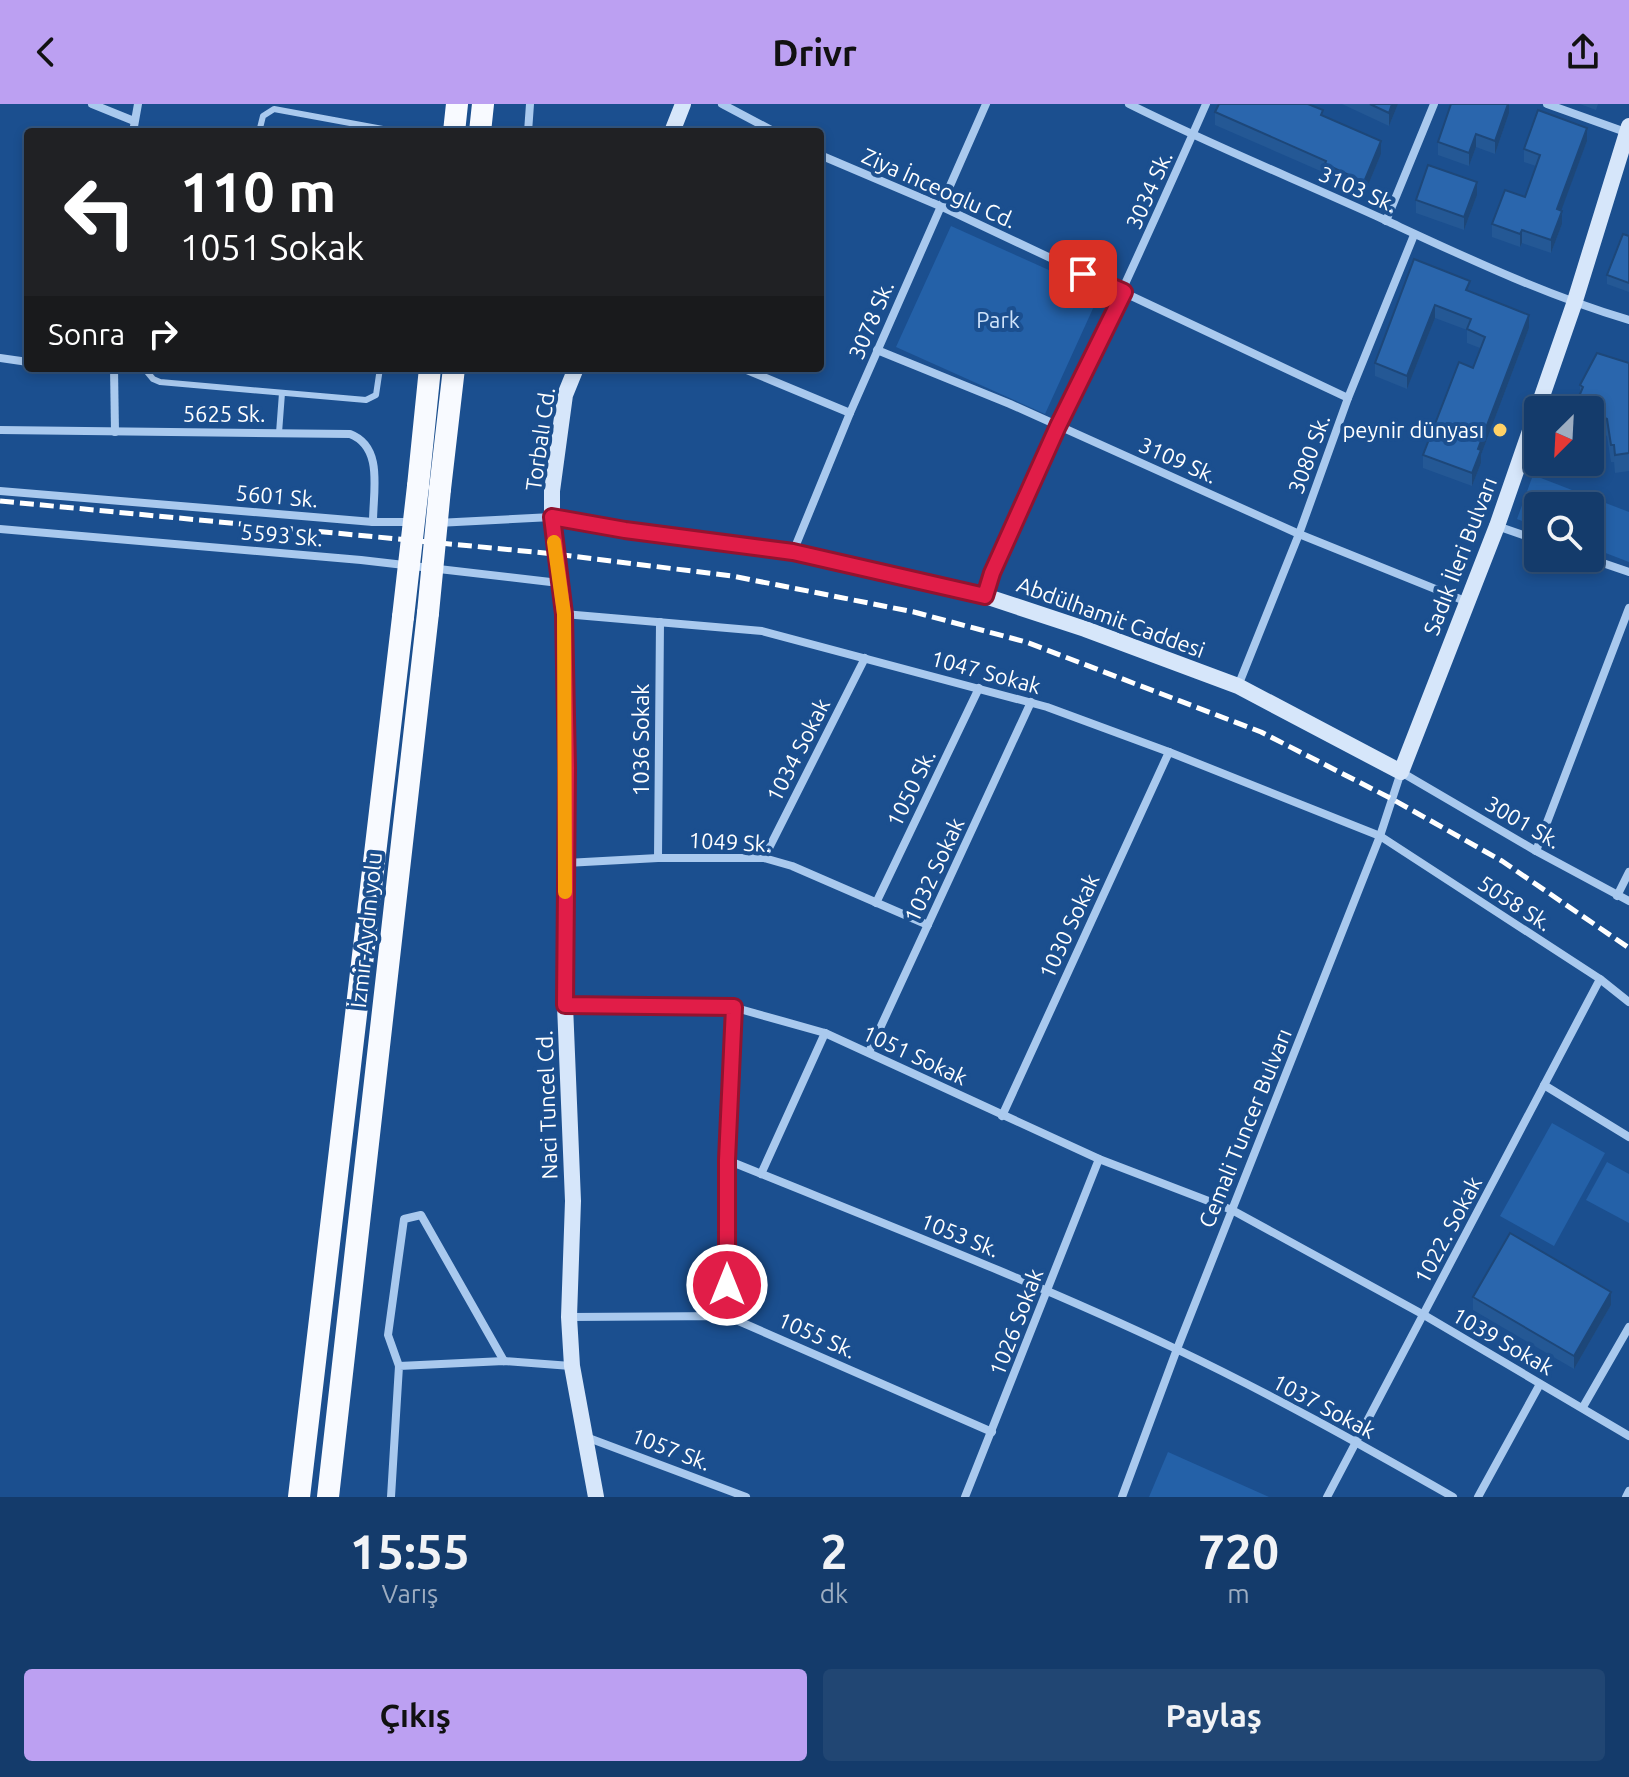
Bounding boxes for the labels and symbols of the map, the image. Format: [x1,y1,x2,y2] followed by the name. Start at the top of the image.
[858,142,1020,233] street label: Ziya İnceoglu Cd.
[1120,147,1177,233] street label: 3034 Sk.
[1315,160,1401,217] street label: 3103 Sk.
[1049,240,1117,308] pin
[843,277,898,363] street label: 3078 Sk.
[976,307,1020,332] park label: Park
[520,385,559,492] street label: Torbalı Cd.
[1524,396,1604,476] north arrow
[183,401,265,426] street label: 5625 Sk.
[1283,411,1334,497] street label: 3080 Sk.
[1342,417,1484,442] place label: peynir dünyası
[1491,421,1509,439] marker: peynir dünyası
[1135,431,1221,488] street label: 3109 Sk.
[1418,473,1501,638] street label: Sadık İleri Bulvarı
[235,479,319,512] street label: 5601 Sk.
[240,518,324,551] street label: 5593 Sk.
[1014,571,1208,662] street label: Abdülhamit Caddesi
[929,645,1044,698] street label: 1047 Sokak
[628,684,653,796] street label: 1036 Sokak
[761,694,834,806] street label: 1034 Sokak
[881,745,940,830] street label: 1050 Sk.
[1481,790,1565,853] street label: 3001 Sk.
[898,813,969,926] street label: 1032 Sokak
[688,827,772,856] street label: 1049 Sk.
[345,851,386,1009] street label: İzmir-Aydın yolu
[1033,869,1104,982] street label: 1030 Sokak
[1474,870,1557,936] street label: 5058 Sk.
[859,1019,972,1090] street label: 1051 Sokak
[1193,1025,1296,1231] street label: Cemali Tuncer Bulvarı
[531,1030,562,1180] street label: Naci Tuncel Cd.
[1409,1172,1486,1288] street label: 1022. Sokak
[917,1207,1003,1262] street label: 1053 Sk.
[685,1243,769,1327] position arrow
[984,1265,1047,1379] street label: 1026 Sokak
[1448,1302,1558,1380] street label: 1039 Sokak
[774,1306,860,1363] street label: 1055 Sk.
[1269,1368,1380,1443] street label: 1037 Sokak
[628,1422,714,1475] street label: 1057 Sk.

